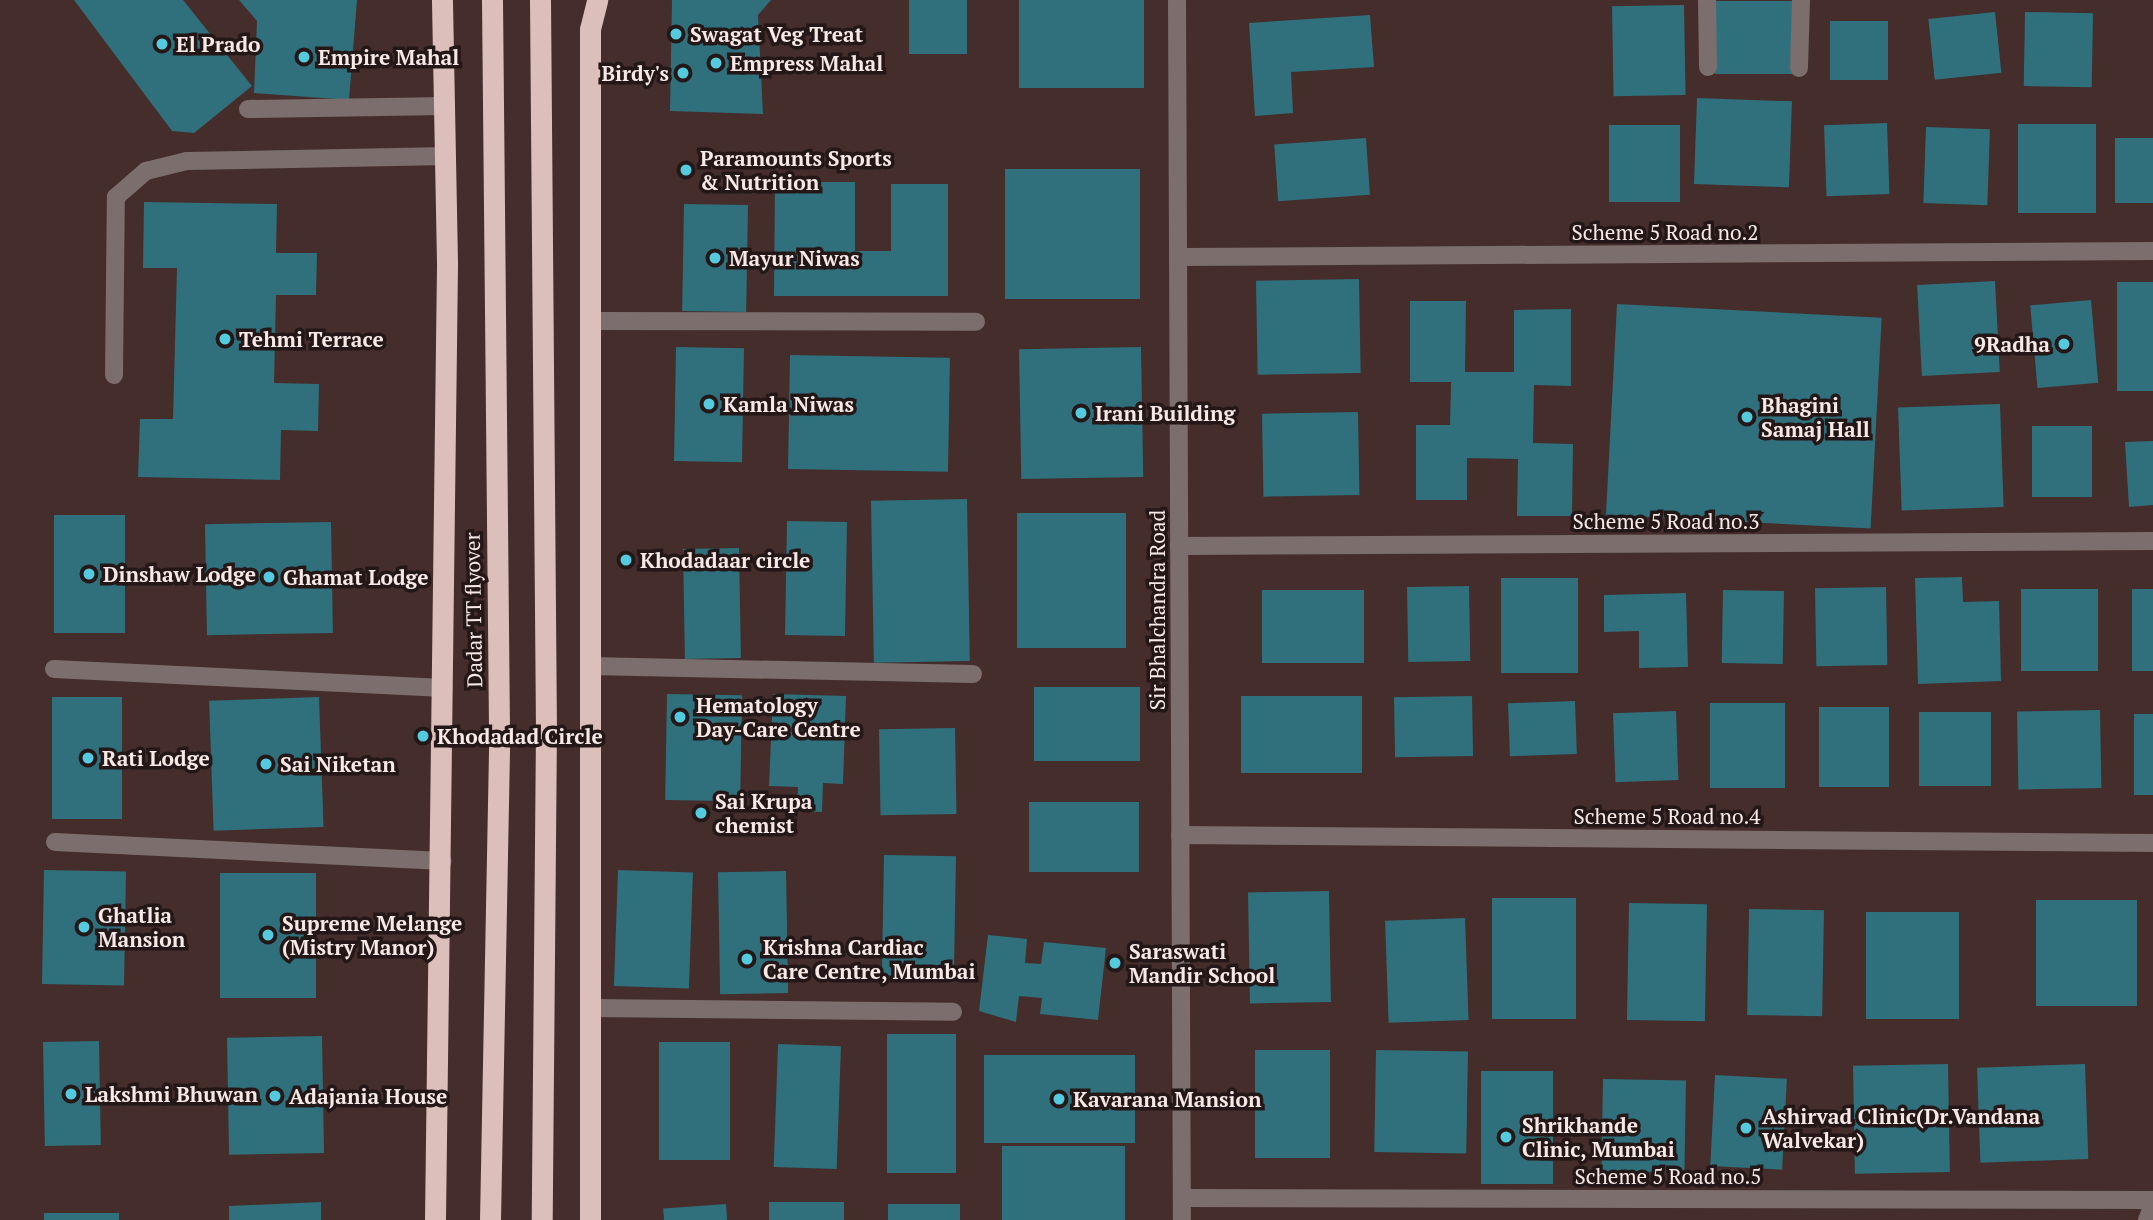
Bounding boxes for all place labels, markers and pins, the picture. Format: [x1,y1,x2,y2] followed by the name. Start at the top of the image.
[690,21,863,47] place label: Swagat Veg Treat
[668,26,684,42] marker: Swagat Veg Treat
[176,31,260,57] place label: El Prado
[154,36,170,52] marker: El Prado
[318,44,459,70] place label: Empire Mahal
[296,49,312,65] marker: Empire Mahal
[730,50,883,76] place label: Empress Mahal
[708,55,724,71] marker: Empress Mahal
[601,60,669,86] place label: Birdy's
[675,65,691,81] marker: Birdy's
[700,145,892,195] place label: Paramounts Sports & Nutrition
[678,162,694,178] marker: Paramounts Sports & Nutrition
[729,245,860,271] place label: Mayur Niwas
[707,250,723,266] marker: Mayur Niwas
[239,326,384,352] place label: Tehmi Terrace
[217,331,233,347] marker: Tehmi Terrace
[1974,331,2050,357] place label: 9Radha
[2056,336,2072,352] marker: 9Radha
[723,391,854,417] place label: Kamla Niwas
[1761,392,1870,442] place label: Bhagini Samaj Hall
[701,396,717,412] marker: Kamla Niwas
[1095,400,1235,426] place label: Irani Building
[1073,405,1089,421] marker: Irani Building
[1739,409,1755,425] marker: Bhagini Samaj Hall
[640,547,810,573] place label: Khodadaar circle
[618,552,634,568] marker: Khodadaar circle
[103,561,256,587] place label: Dinshaw Lodge
[283,564,429,590] place label: Ghamat Lodge
[81,566,97,582] marker: Dinshaw Lodge
[261,569,277,585] marker: Ghamat Lodge
[696,692,861,742] place label: Hematology Day-Care Centre
[670,707,690,727] marker: Hematology Day-Care Centre
[437,723,603,749] place label: Khodadad Circle
[415,728,431,744] marker: Khodadad Circle
[102,745,210,771] place label: Rati Lodge
[80,750,96,766] marker: Rati Lodge
[280,751,396,777] place label: Sai Niketan
[258,756,274,772] marker: Sai Niketan
[715,788,813,838] place label: Sai Krupa chemist
[693,805,709,821] marker: Sai Krupa chemist
[98,902,185,952] place label: Ghatlia Mansion
[282,910,462,960] place label: Supreme Melange (Mistry Manor)
[76,919,92,935] marker: Ghatlia Mansion
[260,927,276,943] marker: Supreme Melange (Mistry Manor)
[763,934,976,984] place label: Krishna Cardiac Care Centre, Mumbai
[1129,938,1275,988] place label: Saraswati Mandir School
[737,949,757,969] marker: Krishna Cardiac Care Centre, Mumbai
[1107,955,1123,971] marker: Saraswati Mandir School
[85,1081,258,1107] place label: Lakshmi Bhuwan
[289,1083,447,1109] place label: Adajania House
[63,1086,79,1102] marker: Lakshmi Bhuwan
[1073,1086,1261,1112] place label: Kavarana Mansion
[267,1088,283,1104] marker: Adajania House
[1051,1091,1067,1107] marker: Kavarana Mansion
[1762,1103,2040,1153] place label: Ashirvad Clinic(Dr.Vandana Walvekar)
[1522,1112,1675,1162] place label: Shrikhande Clinic, Mumbai
[1736,1118,1756,1138] marker: Ashirvad Clinic(Dr.Vandana Walvekar)
[1496,1127,1516,1147] marker: Shrikhande Clinic, Mumbai

